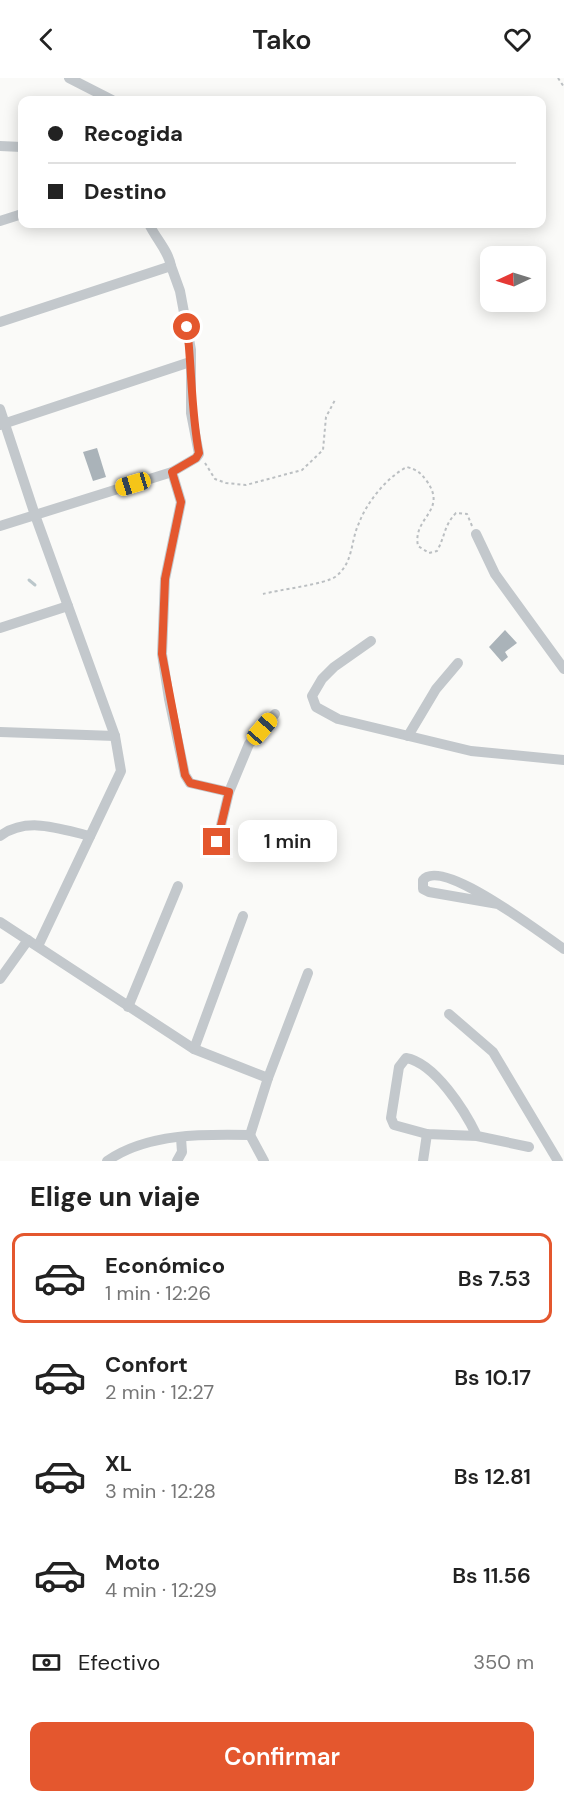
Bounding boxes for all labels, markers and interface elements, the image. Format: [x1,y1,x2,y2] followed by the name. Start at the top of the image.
[252,22,312,57] text: Tako
[30,23,63,56] icon: back
[501,23,534,56] icon: heart
[84,119,183,148] text: Recogida
[84,177,167,206] text: Destino
[480,246,546,312] north arrow
[480,246,546,312] map controls
[173,313,200,340] route start
[113,470,153,498] car
[243,710,281,748] car
[238,821,337,863] callout: 1 min
[203,828,230,855] route end
[264,828,311,854] text: 1 min
[30,1179,200,1214] text: Elige un viaje
[33,1251,87,1305] icon: car
[105,1251,225,1280] text: Económico
[458,1264,531,1293] text: Bs 7.53
[105,1280,211,1306] text: 1 min · 12:26
[33,1350,87,1404] icon: car
[105,1350,188,1379] text: Confort
[454,1363,531,1392] text: Bs 10.17
[105,1379,214,1405] text: 2 min · 12:27
[33,1449,87,1503] icon: car
[105,1449,132,1478] text: XL
[454,1462,531,1491] text: Bs 12.81
[105,1478,216,1504] text: 3 min · 12:28
[33,1548,87,1602] icon: car
[105,1548,160,1577] text: Moto
[452,1561,531,1590] text: Bs 11.56
[105,1577,217,1603] text: 4 min · 12:29
[30,1646,63,1679] icon: cash
[78,1648,160,1677] text: Efectivo
[473,1649,534,1675] text: 350 m
[30,1722,534,1791] button: Confirmar

